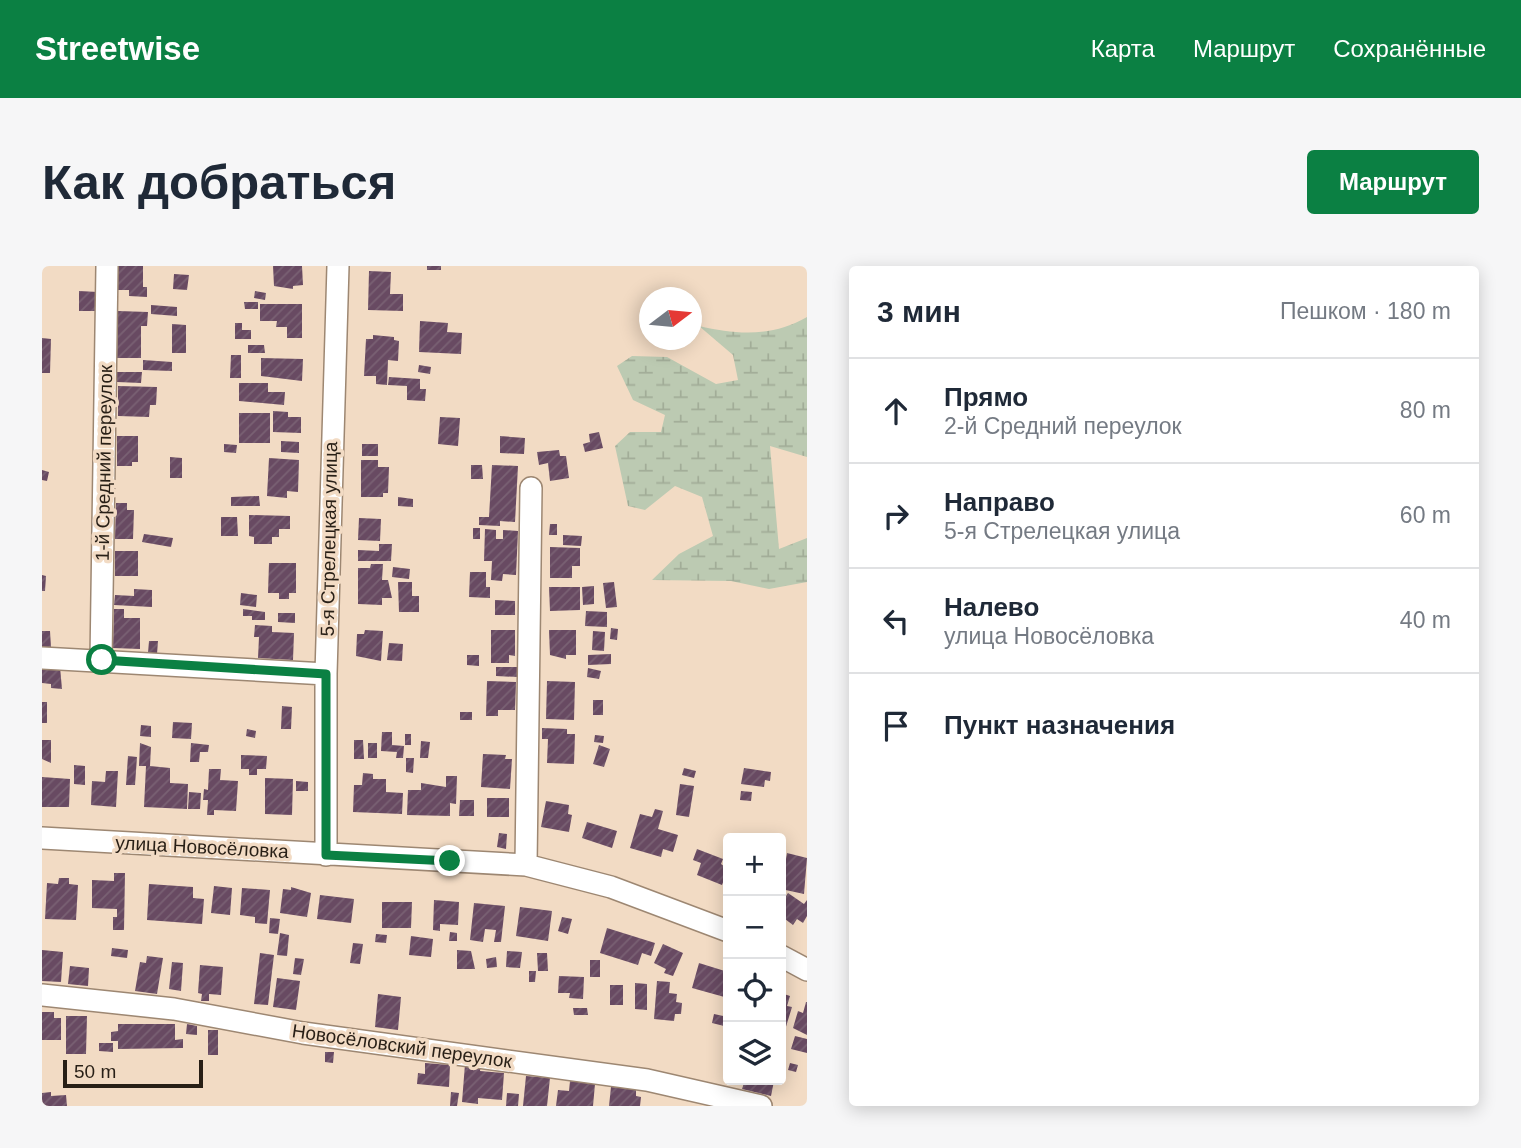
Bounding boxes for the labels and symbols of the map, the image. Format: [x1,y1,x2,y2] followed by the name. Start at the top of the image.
[639,287,702,350] north arrow
[92,364,116,561] street label: 1-й Средний переулок
[317,441,341,637] street label: 5-я Стрелецкая улица
[86,644,117,675] route start
[115,832,290,862] street label: улица Новосёловка
[434,845,465,876] route end
[291,1020,514,1072] street label: Новосёловский переулок
[63,1057,203,1089] scale bar

